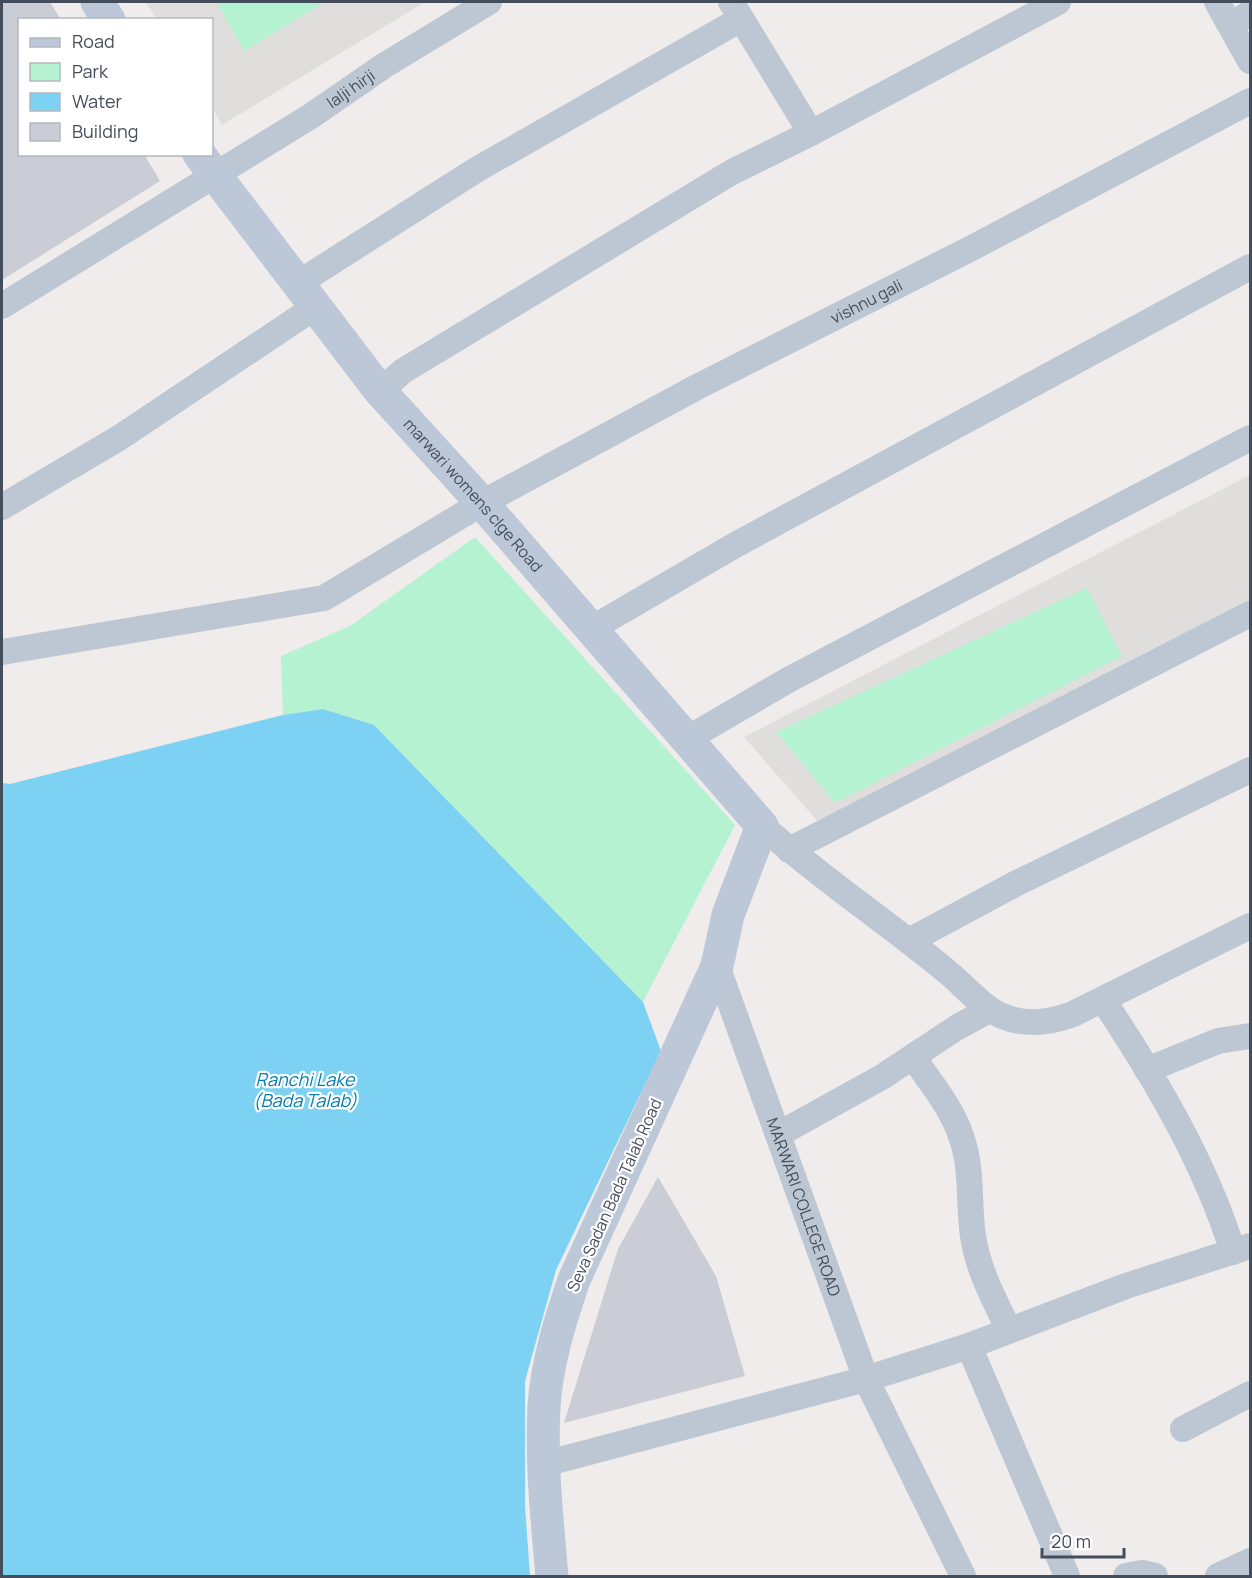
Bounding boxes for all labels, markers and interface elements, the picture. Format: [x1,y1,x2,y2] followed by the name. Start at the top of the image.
[18,18,213,156] legend
[72,29,115,53] text: Road
[72,59,109,83] text: Park
[322,64,379,113] street label: lalji hirji
[72,89,122,113] text: Water
[72,119,138,143] text: Building
[827,274,906,329] street label: vishnu gali
[399,413,548,577] street label: marwari womens clge Road
[253,1067,357,1112] water label: Ranchi Lake (Bada Talab)
[561,1095,667,1295] street label: Seva Sadan Bada Talab Road
[762,1114,846,1299] street label: MARWARI COLLEGE ROAD
[1042,1521,1124,1559] scale bar
[1051,1529,1091,1553] text: 20 m

